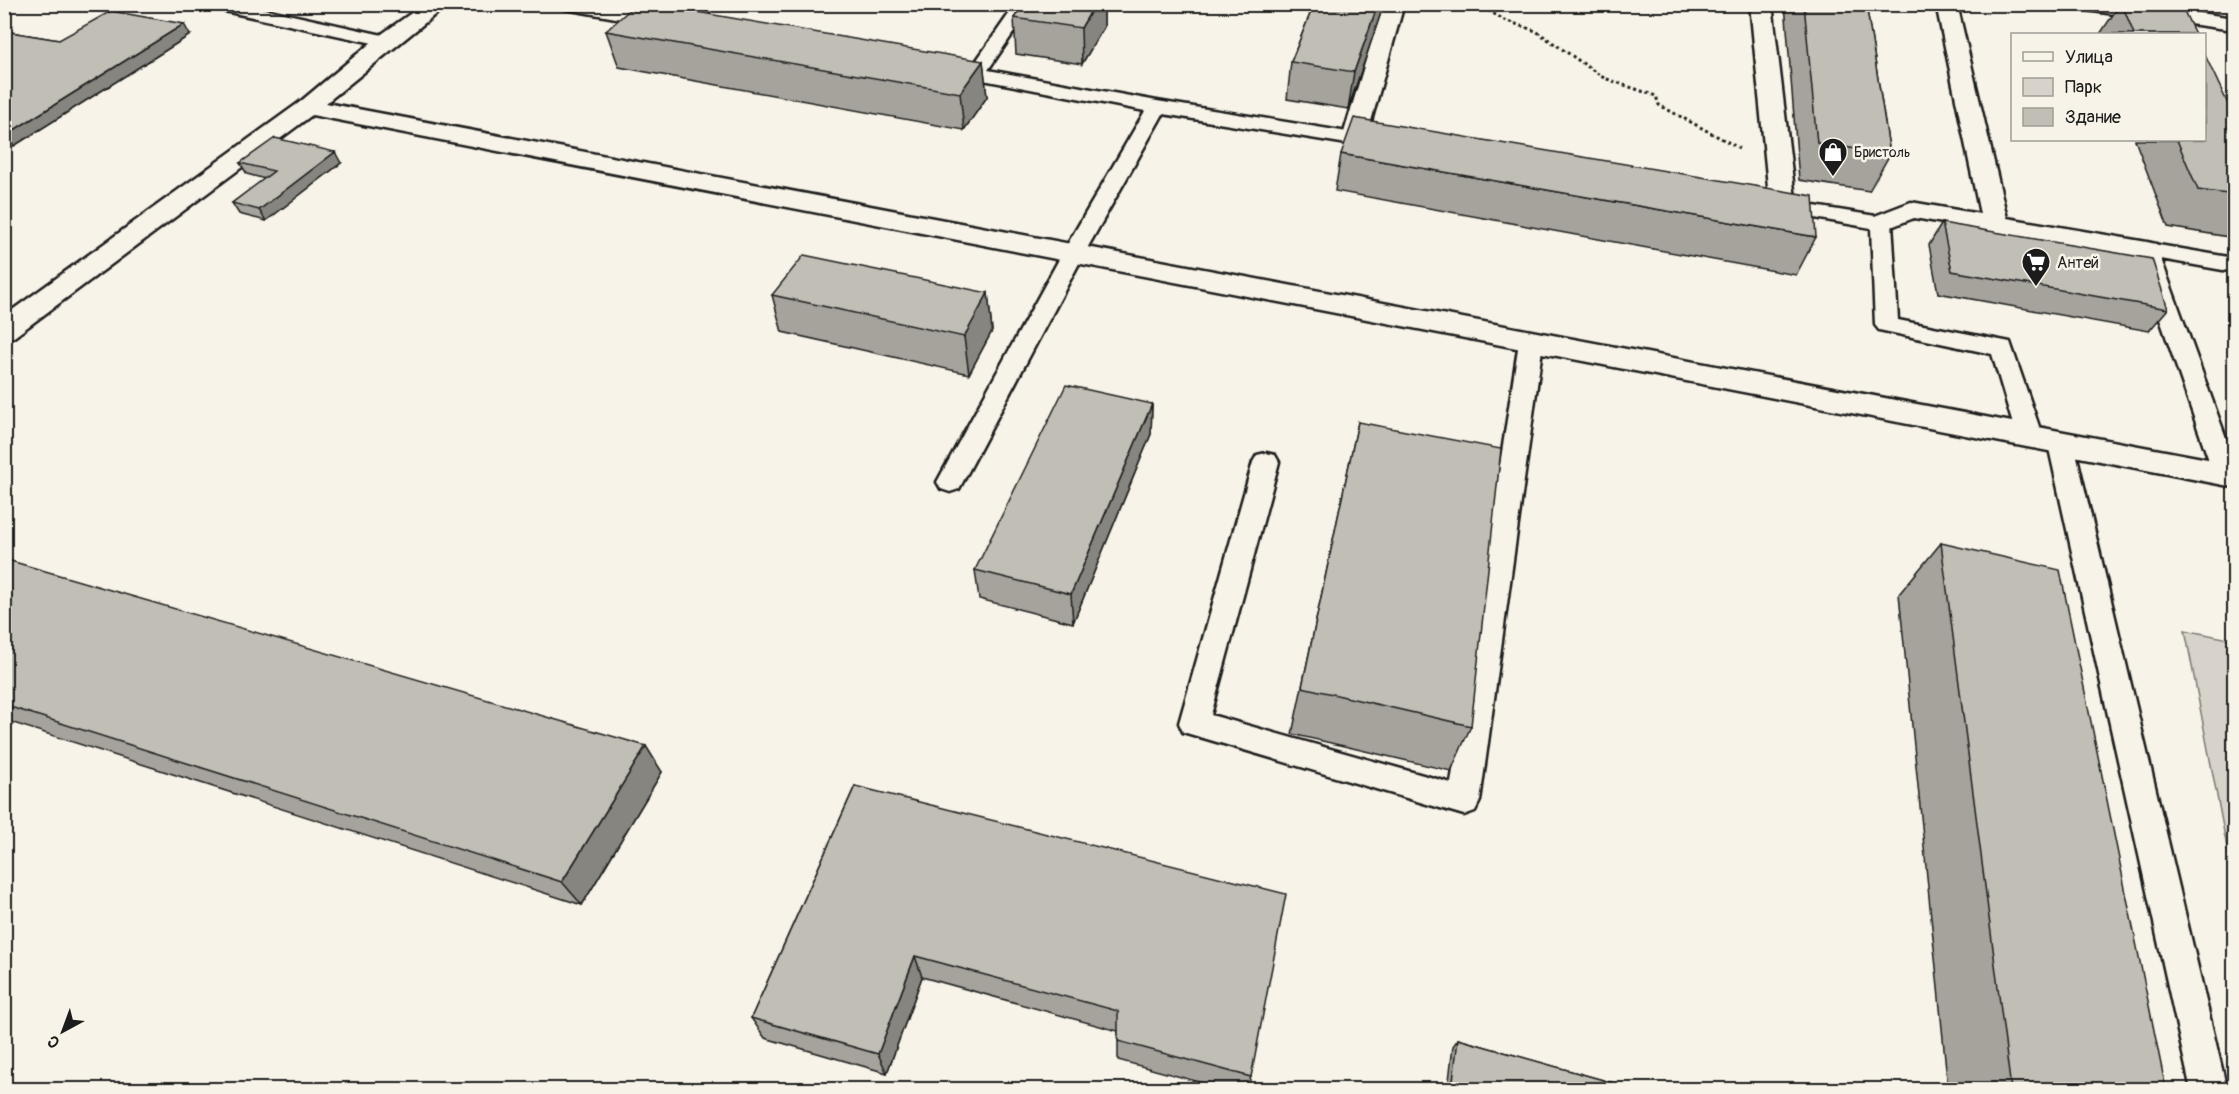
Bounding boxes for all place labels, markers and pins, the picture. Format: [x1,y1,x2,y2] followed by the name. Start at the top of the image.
[1817,136,1849,178] shop icon: Бристоль
[1854,144,1910,161] place label: Бристоль
[2020,246,2052,288] supermarket icon: Антей
[2057,253,2099,273] place label: Антей

